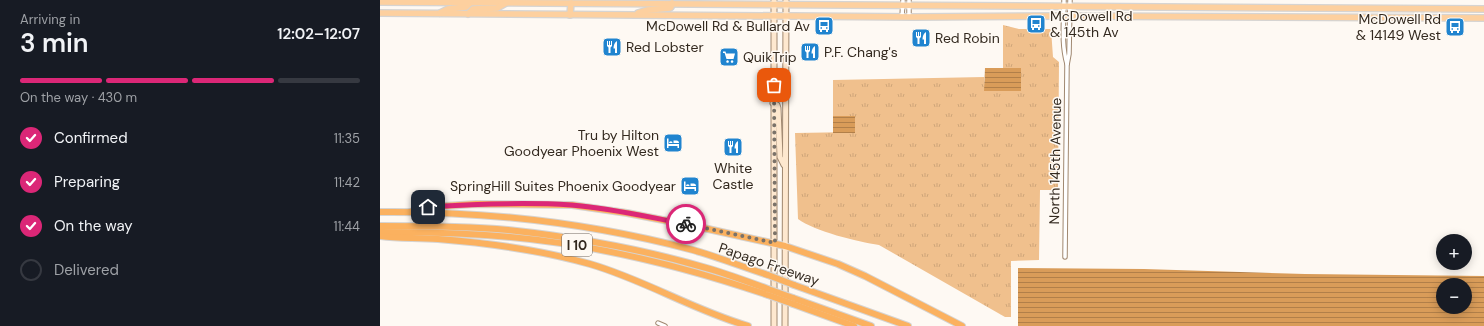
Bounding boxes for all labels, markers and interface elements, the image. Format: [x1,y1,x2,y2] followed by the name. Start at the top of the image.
[1050,7,1132,41] place label: McDowell Rd & 145th Av
[1356,10,1441,44] place label: McDowell Rd & 14149 West
[20,11,80,28] text: Arriving in
[1025,13,1047,35] bus stop icon: McDowell Rd & 145th Av
[813,15,835,37] bus stop icon: McDowell Rd & Bullard Av
[1444,16,1466,38] bus stop icon: McDowell Rd & 14149 West
[646,17,811,35] place label: McDowell Rd & Bullard Av
[277,24,360,44] text: 12:02–12:07
[20,26,89,60] text: 3 min
[910,27,932,49] restaurant icon: Red Robin
[935,29,1000,47] place label: Red Robin
[601,36,623,58] restaurant icon: Red Lobster
[626,38,704,56] place label: Red Lobster
[799,41,821,63] restaurant icon: P.F. Chang's
[824,43,898,61] place label: P.F. Chang's
[718,46,740,68] supermarket icon: QuikTrip
[743,48,797,66] place label: QuikTrip
[757,68,791,102] pin
[763,74,785,96] icon: bag
[20,89,137,106] text: On the way · 430 m
[1045,97,1065,224] street label: North 145th Avenue
[504,126,659,160] place label: Tru by Hilton Goodyear Phoenix West
[20,127,42,149] icon: check
[54,128,128,148] text: Confirmed
[334,130,360,147] text: 11:35
[662,132,684,154] hotel icon: Tru by Hilton Goodyear Phoenix West
[722,136,744,158] restaurant icon: White Castle
[713,159,754,193] place label: White Castle
[20,171,42,193] icon: check
[54,172,120,192] text: Preparing
[334,174,360,191] text: 11:42
[679,175,701,197] hotel icon: SpringHill Suites Phoenix Goodyear
[450,177,676,195] place label: SpringHill Suites Phoenix Goodyear
[411,190,445,224] pin
[417,196,439,218] icon: home
[666,204,706,244] courier
[675,213,697,235] icon: bike
[20,215,42,237] icon: check
[54,216,133,236] text: On the way
[333,218,360,235] text: 11:44
[562,234,592,256] road number: I 10
[1436,234,1472,314] map controls
[1436,234,1472,270] button: +
[716,238,822,290] street label: Papago Freeway
[54,260,119,280] text: Delivered
[1436,278,1472,314] button: −

